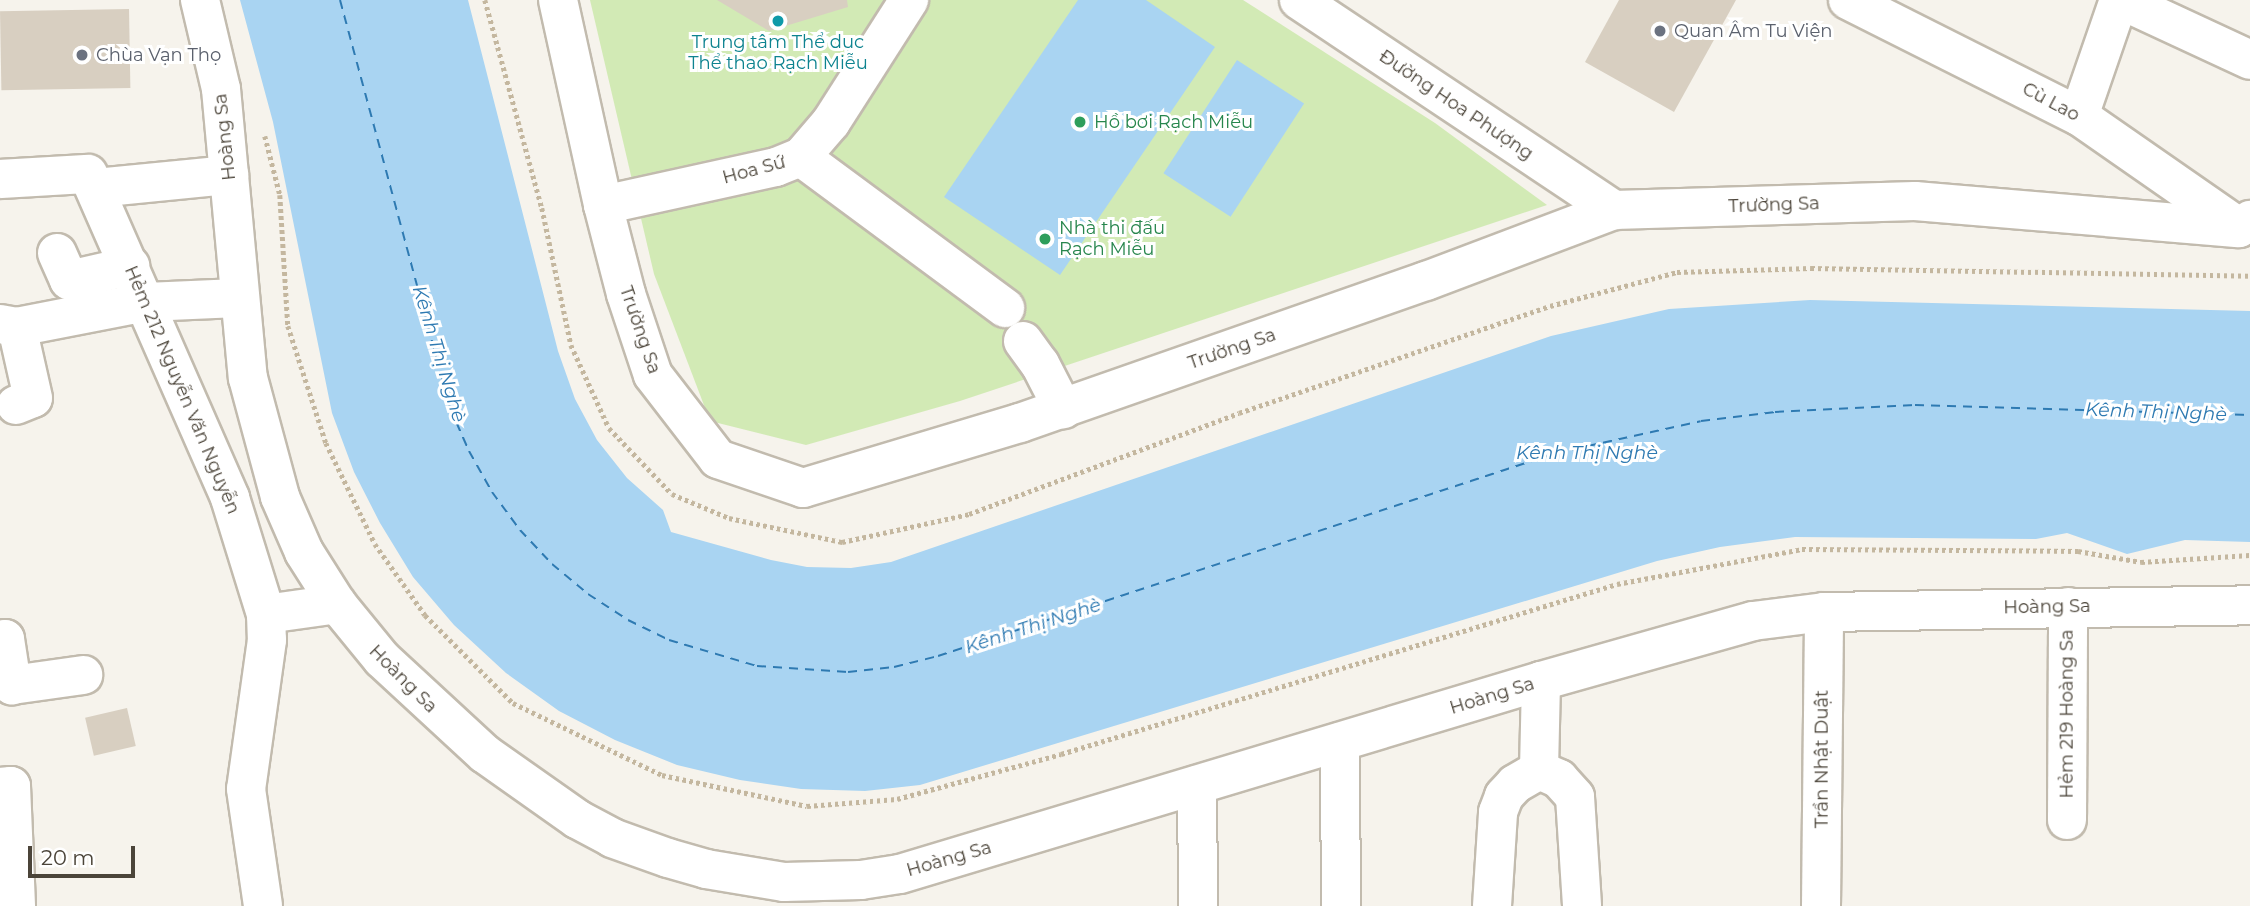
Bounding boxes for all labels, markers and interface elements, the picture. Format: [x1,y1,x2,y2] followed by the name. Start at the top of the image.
[770,13,786,29] marker: Trung tâm Thể dục Thể thao Rạch Miễu
[1674,20,1832,42] place label: Quan Âm Tu Viện
[1652,23,1668,39] marker: Quan Âm Tu Viện
[688,32,868,74] place label: Trung tâm Thể dục Thể thao Rạch Miễu
[96,44,221,66] place label: Chùa Vạn Thọ
[1375,45,1537,165] street label: Đường Hoa Phượng
[74,47,90,63] marker: Chùa Vạn Thọ
[2019,78,2083,126] street label: Cù Lao
[210,92,240,182] street label: Hoàng Sa
[1094,111,1253,133] place label: Hồ bơi Rạch Miễu
[1072,114,1088,130] marker: Hồ bơi Rạch Miễu
[720,151,788,189] street label: Hoa Sứ
[1728,193,1820,217] street label: Trường Sa
[1059,218,1165,260] place label: Nhà thi đấu Rạch Miễu
[1037,231,1053,247] marker: Nhà thi đấu Rạch Miễu
[120,263,244,517] street label: Hẻm 212 Nguyễn Văn Nguyễn
[407,283,471,425] water label: Kênh Thị Nghè
[615,283,665,377] street label: Trường Sa
[1185,324,1279,374] street label: Trường Sa
[2085,398,2227,426] water label: Kênh Thị Nghè
[1516,442,1658,464] water label: Kênh Thị Nghè
[962,593,1104,659] water label: Kênh Thị Nghè
[2003,595,2091,619] street label: Hoàng Sa
[2056,629,2078,799] street label: Hẻm 219 Hoàng Sa
[364,640,442,718] street label: Hoàng Sa
[1447,673,1537,719] street label: Hoàng Sa
[1811,690,1833,828] street label: Trần Nhật Duật
[32,832,138,876] scale bar
[904,837,994,881] street label: Hoàng Sa
[41,845,95,870] text: 20 m

